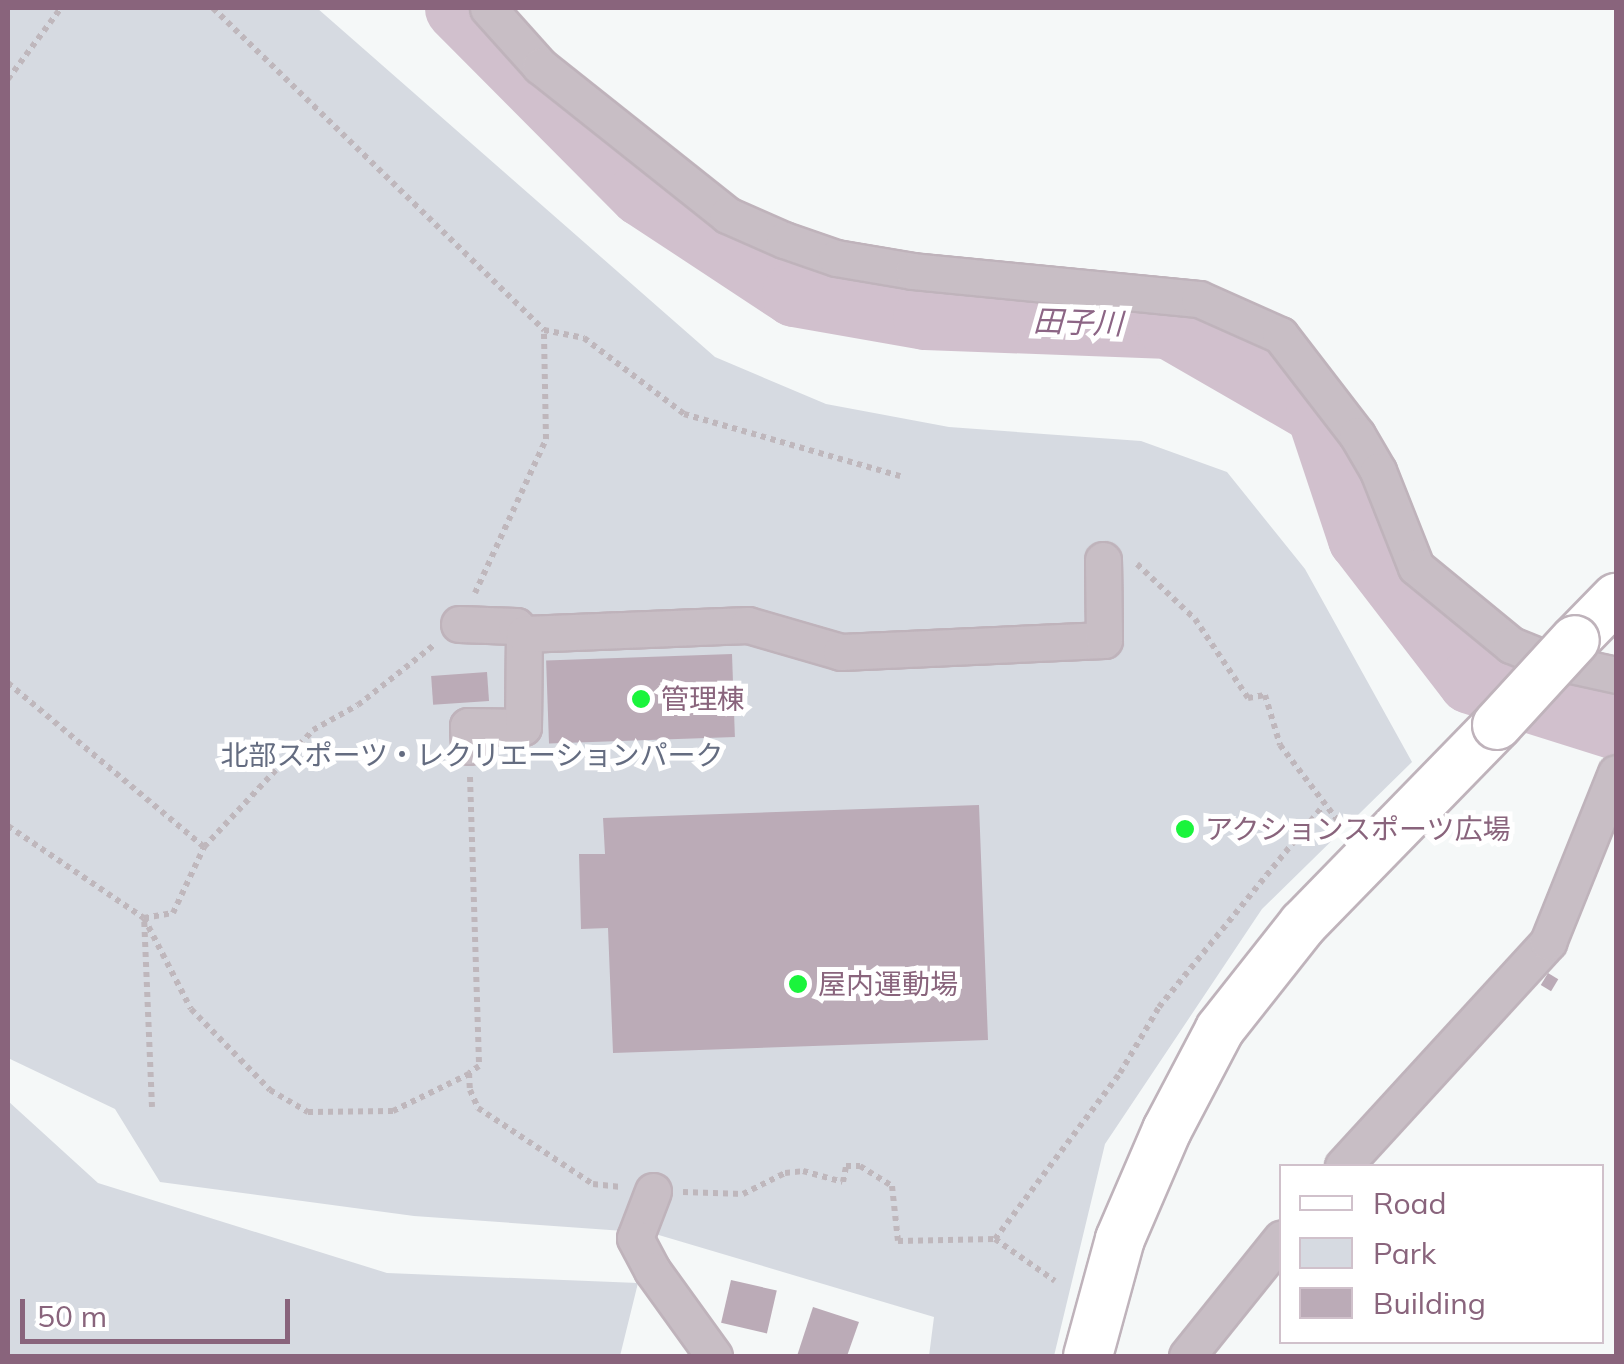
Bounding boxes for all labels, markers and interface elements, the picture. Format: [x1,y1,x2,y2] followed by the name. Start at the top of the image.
[1032,302,1124,342] water label: 田子川
[661,682,745,716] place label: 管理棟
[630,688,652,710] marker: 管理棟
[220,738,724,772] park label: 北部スポーツ・レクリエーションパーク
[1205,812,1513,846] place label: アクションスポーツ広場
[1174,818,1196,840] marker: アクションスポーツ広場
[818,967,958,1001] place label: 屋内運動場
[787,973,809,995] marker: 屋内運動場
[1279,1164,1604,1344] legend
[1373,1184,1447,1222] text: Road
[1373,1234,1436,1272] text: Park
[25,1279,295,1341] scale bar
[1373,1284,1486,1322] text: Building
[37,1297,107,1335] text: 50 m

